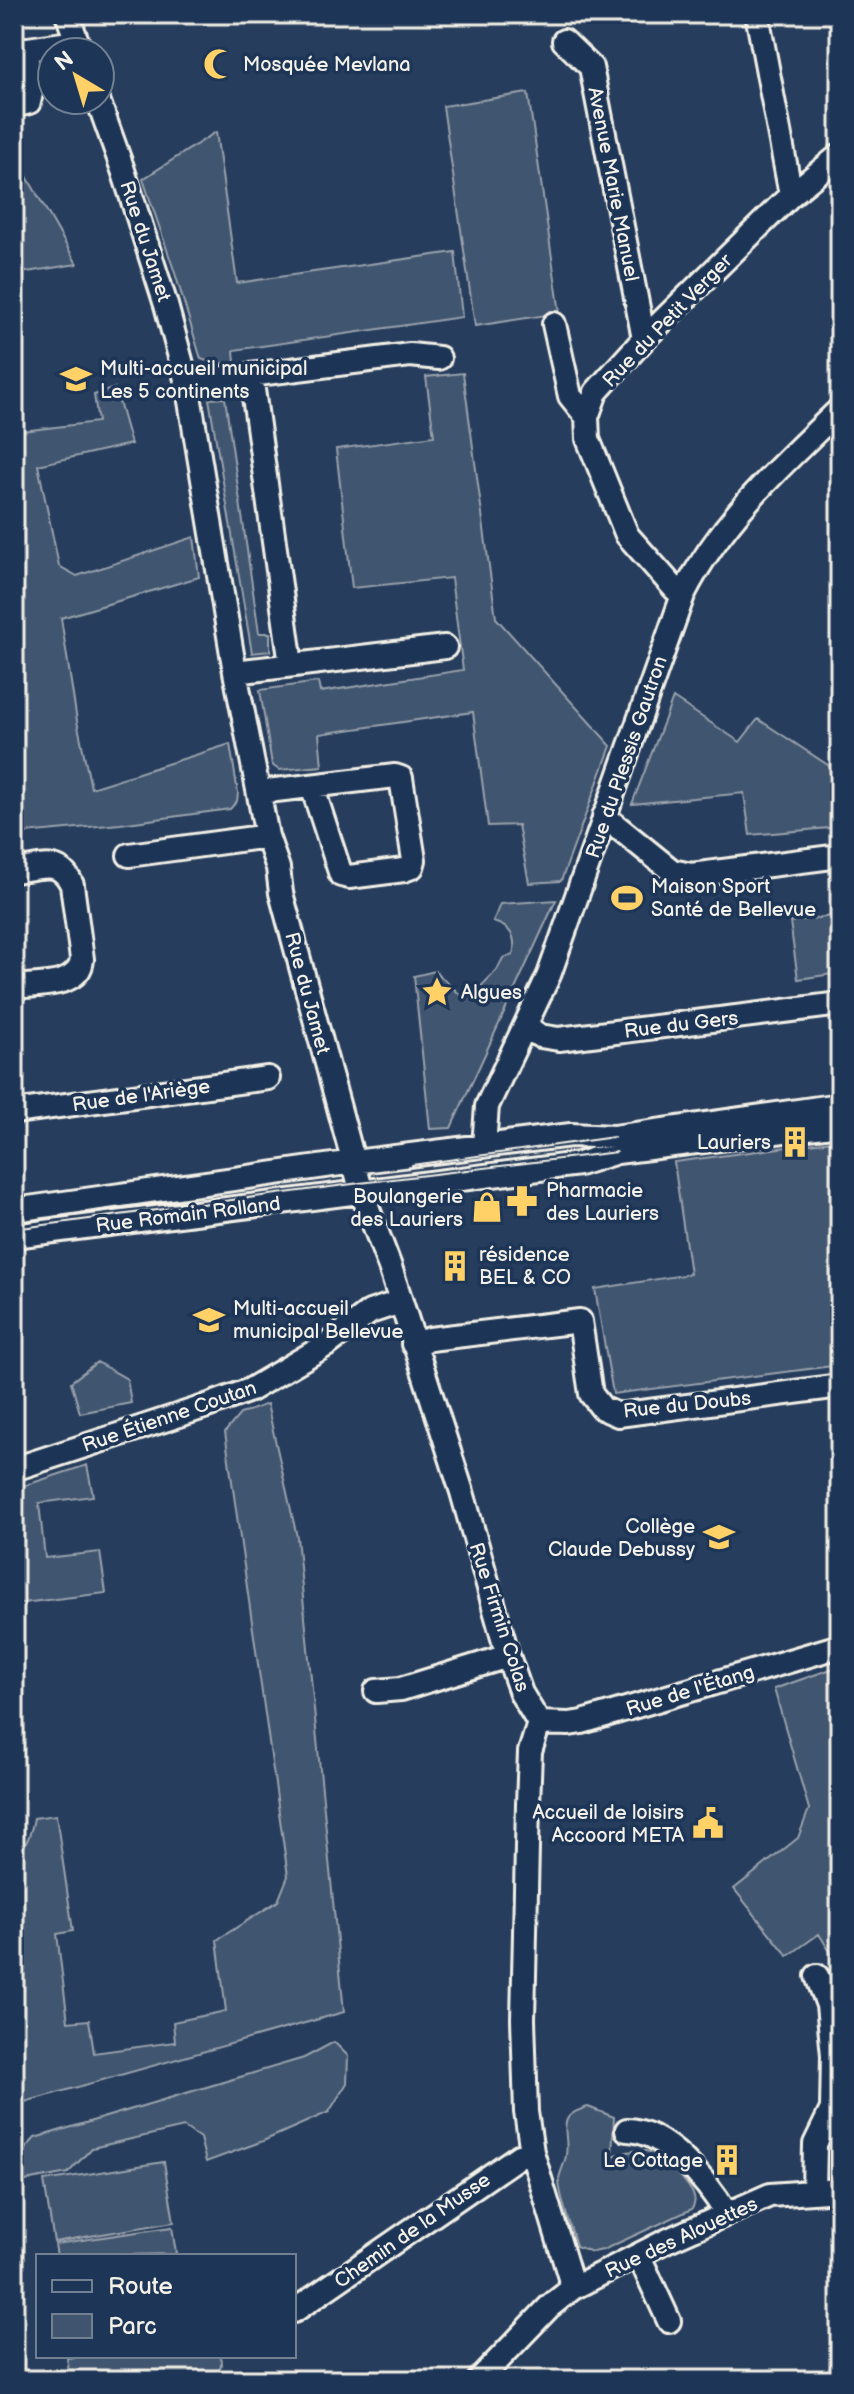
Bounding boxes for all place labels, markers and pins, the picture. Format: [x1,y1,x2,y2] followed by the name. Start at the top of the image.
[202,47,236,81] mosque icon: Mosquée Mevlana
[243,53,411,77] place label: Mosquée Mevlana
[100,357,307,404] place label: Multi-accueil municipal Les 5 continents
[59,362,93,396] school or university icon: Multi-accueil municipal Les 5 continents
[651,875,816,922] place label: Maison Sport Santé de Bellevue
[610,881,644,915] sports icon: Maison Sport Santé de Bellevue
[420,975,454,1009] place icon: Algues
[461,981,522,1005] place label: Algues
[778,1125,812,1159] building icon: Lauriers
[697,1131,771,1155] place label: Lauriers
[546,1179,659,1226] place label: Pharmacie des Lauriers
[505,1184,539,1218] pharmacy icon: Pharmacie des Lauriers
[350,1185,463,1232] place label: Boulangerie des Lauriers
[470,1190,504,1224] shop icon: Boulangerie des Lauriers
[479,1243,571,1290] place label: résidence BEL & CO
[438,1249,472,1283] building icon: résidence BEL & CO
[233,1297,403,1344] place label: Multi-accueil municipal Bellevue
[192,1303,226,1337] school or university icon: Multi-accueil municipal Bellevue
[548,1515,695,1562] place label: Collège Claude Debussy
[702,1520,736,1554] school or university icon: Collège Claude Debussy
[533,1801,685,1848] place label: Accueil de loisirs Accoord META
[691,1806,725,1840] public building icon: Accueil de loisirs Accoord META
[710,2143,744,2177] building icon: Le Cottage
[603,2149,703,2173] place label: Le Cottage

